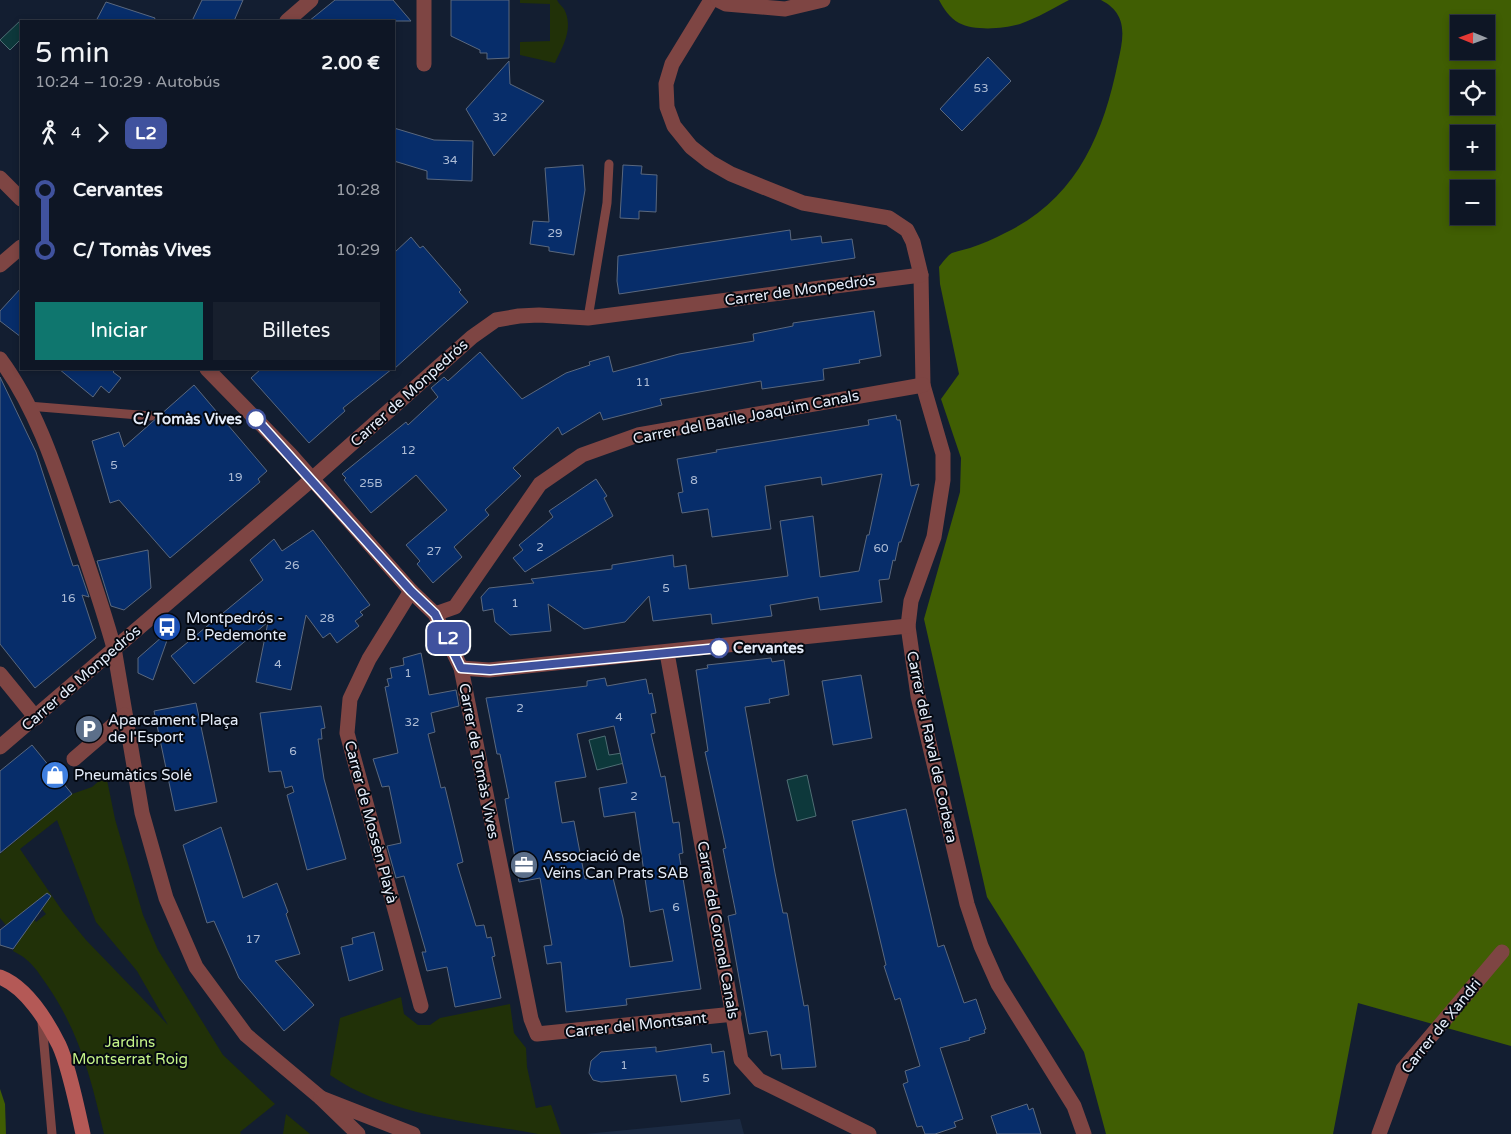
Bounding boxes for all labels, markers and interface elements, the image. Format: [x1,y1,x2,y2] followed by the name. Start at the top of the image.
[1450,15,1495,60] north arrow
[1450,15,1495,225] map controls
[35,36,110,70] text: 5 min
[321,52,380,74] text: 2.00 €
[1450,70,1495,115] button: locate
[35,72,220,92] text: 10:24 – 10:29 · Autobús
[973,81,989,95] house number: 53
[492,110,508,124] house number: 32
[35,119,63,147] icon: walk
[89,119,117,147] icon: forward
[135,122,157,144] text: L2
[71,123,81,143] text: 4
[1450,125,1495,170] button: +
[442,153,458,167] house number: 34
[73,179,163,201] text: Cervantes
[336,180,380,200] text: 10:28
[1450,180,1495,225] button: −
[547,226,563,240] house number: 29
[73,239,211,261] text: C/ Tomàs Vives
[336,240,380,260] text: 10:29
[724,271,876,309] street label: Carrer de Monpedrós
[35,302,203,360] button: Iniciar
[213,302,380,360] button: Billetes
[347,335,471,451] street label: Carrer de Monpedrós
[635,375,651,389] house number: 11
[631,386,861,448] street label: Carrer del Batlle Joaquim Canals
[246,409,266,429] marker: C/ Tomàs Vives
[133,410,242,428] place label: C/ Tomàs Vives
[400,443,416,457] house number: 12
[110,458,118,472] house number: 5
[227,470,243,484] house number: 19
[690,473,698,487] house number: 8
[359,476,383,490] house number: 25B
[536,540,544,554] house number: 2
[873,541,889,555] house number: 60
[426,544,442,558] house number: 27
[284,558,300,572] house number: 26
[662,581,670,595] house number: 5
[60,591,76,605] house number: 16
[511,596,519,610] house number: 1
[186,609,286,644] place label: Montpedrós - B. Pedemonte
[319,611,335,625] house number: 28
[152,612,182,642] bus stop icon: Montpedrós - B. Pedemonte
[18,621,144,735] street label: Carrer de Monpedrós
[426,622,470,654] line badge: L2
[437,627,459,649] text: L2
[709,638,729,658] marker: Cervantes
[733,639,804,657] place label: Cervantes
[903,649,961,845] street label: Carrer del Raval de Corbera
[274,657,282,671] house number: 4
[404,666,412,680] house number: 1
[455,682,503,840] street label: Carrer de Tomàs Vives
[516,701,524,715] house number: 2
[615,710,623,724] house number: 4
[108,711,238,746] place label: Aparcament Plaça de l'Esport
[74,714,104,744] parking icon: Aparcament Plaça de l'Esport
[404,715,420,729] house number: 32
[341,739,401,905] street label: Carrer de Mossèn Playà
[289,744,297,758] house number: 6
[40,760,70,790] shop icon: Pneumàtics Solé
[74,766,192,784] place label: Pneumàtics Solé
[630,789,638,803] house number: 2
[693,840,743,1020] street label: Carrer del Coronel Canals
[543,847,689,882] place label: Associació de Veïns Can Prats SAB
[509,850,539,880] office icon: Associació de Veïns Can Prats SAB
[672,900,680,914] house number: 6
[245,932,261,946] house number: 17
[1397,975,1485,1077] street label: Carrer de Xandri
[564,1009,708,1041] street label: Carrer del Montsant
[72,1033,188,1068] park label: Jardins Montserrat Roig
[620,1058,628,1072] house number: 1
[702,1071,710,1085] house number: 5

